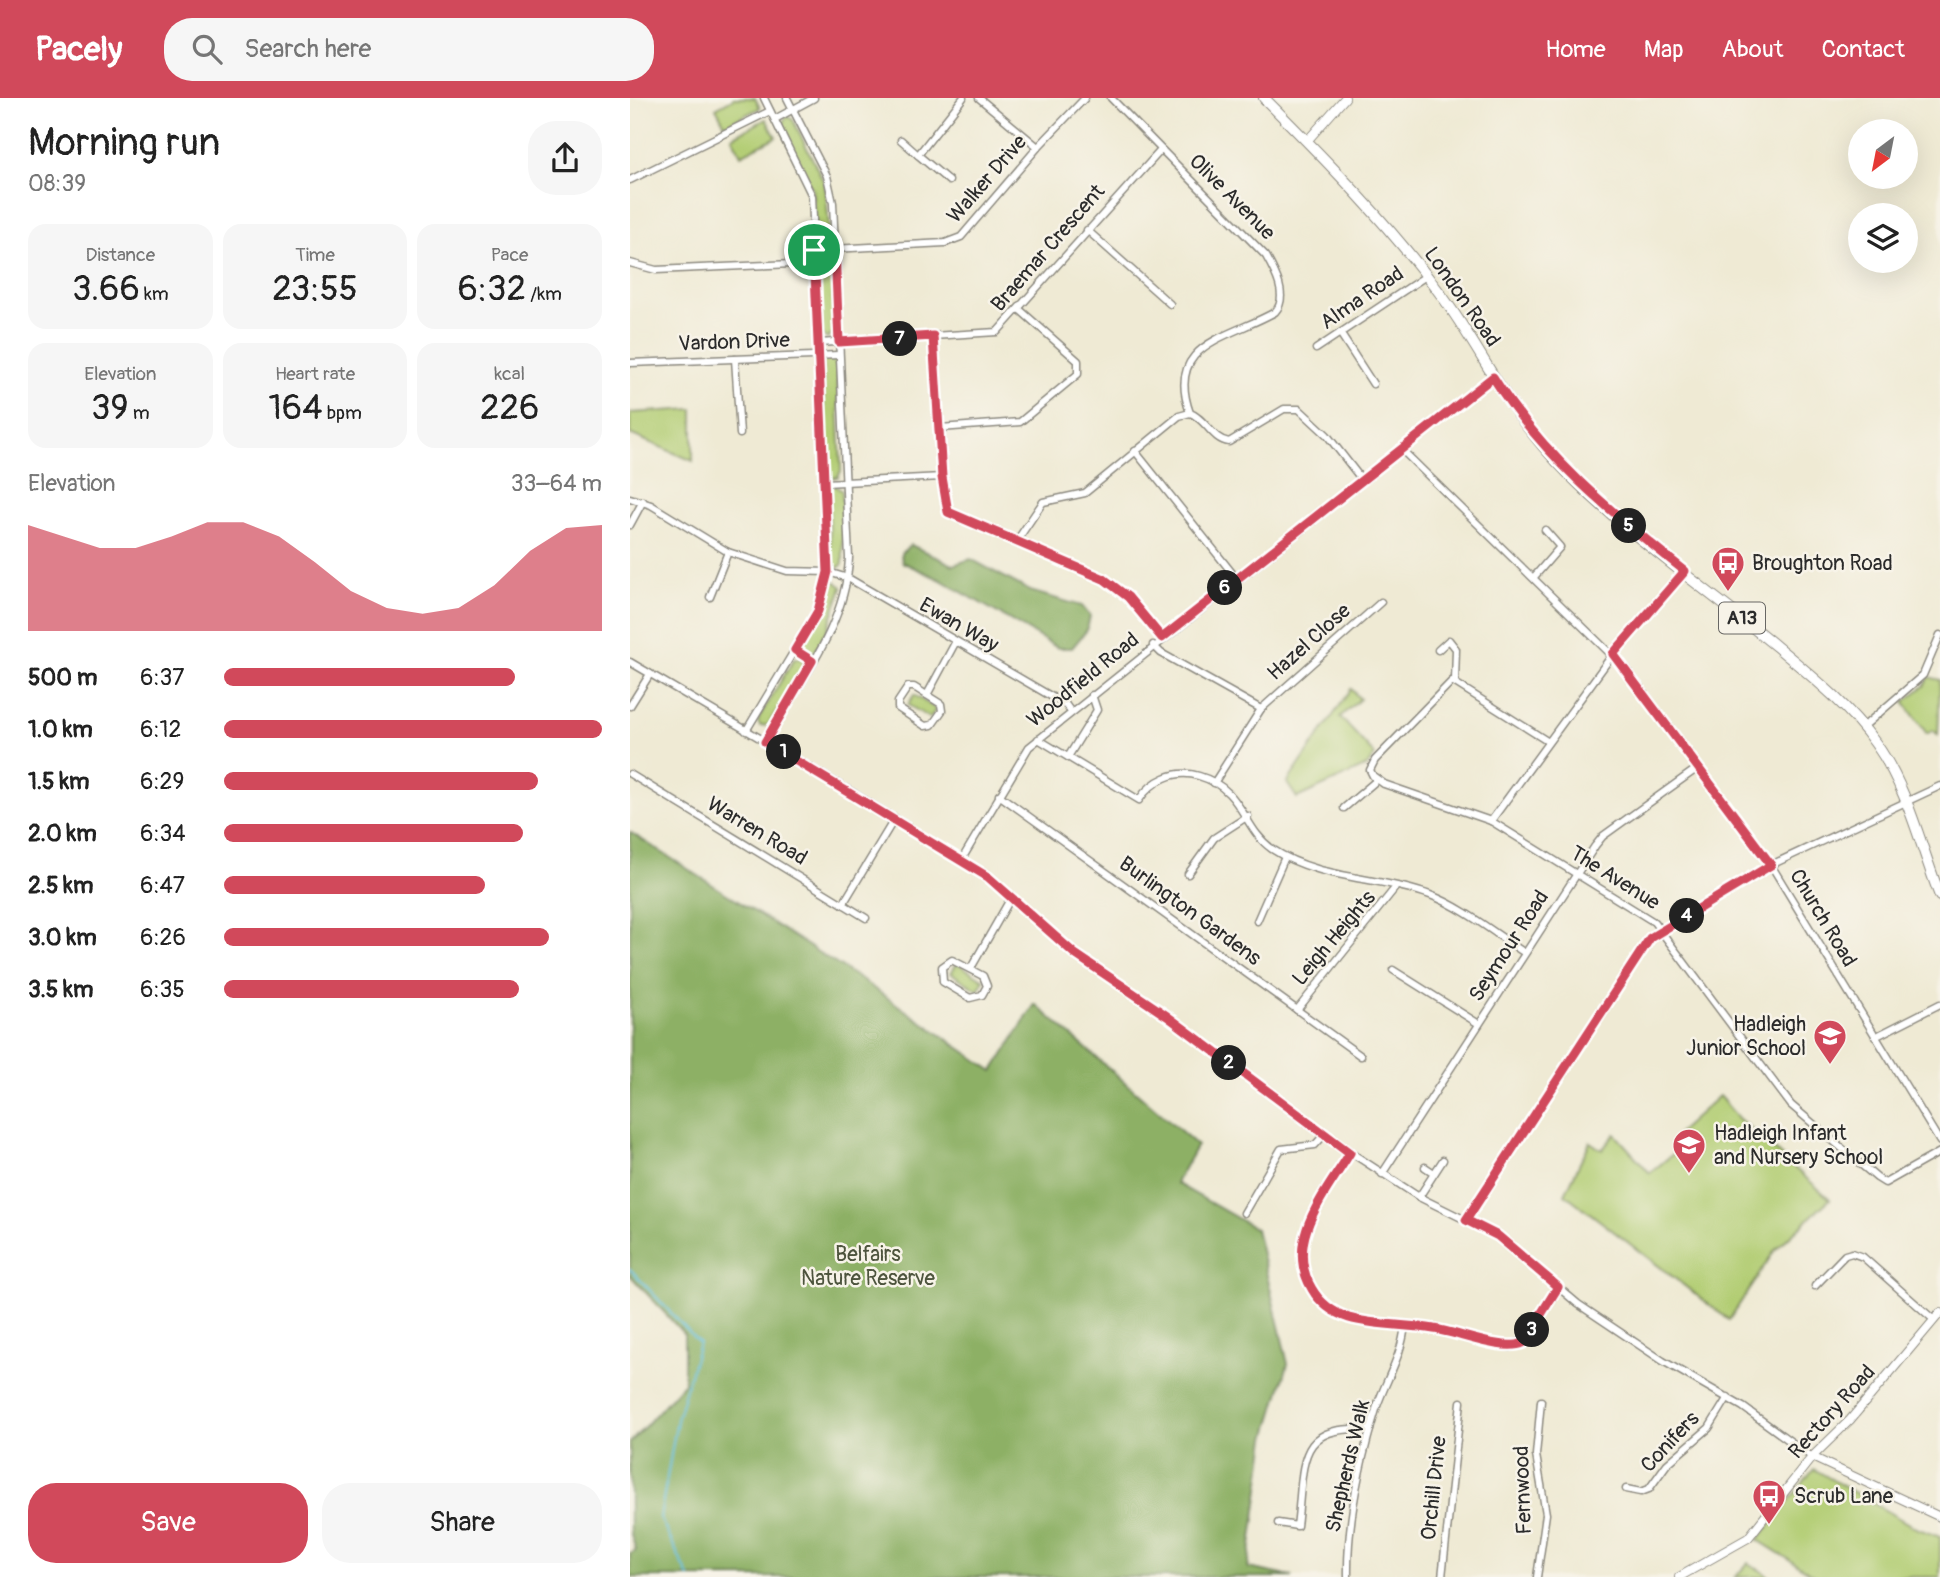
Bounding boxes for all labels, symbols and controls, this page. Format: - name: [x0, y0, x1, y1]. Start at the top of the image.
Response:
- search box: [164, 18, 654, 81]
- text: Pacely: [35, 29, 122, 70]
- icon: search: [188, 30, 226, 68]
- text: Search here: [244, 33, 371, 65]
- text: Home: [1545, 35, 1606, 64]
- text: Map: [1644, 35, 1684, 64]
- text: About: [1722, 35, 1784, 64]
- text: Contact: [1822, 35, 1905, 64]
- text: Morning run: [28, 119, 220, 167]
- north arrow: [1848, 119, 1918, 189]
- map controls: [1848, 119, 1918, 273]
- button: share: [528, 121, 602, 195]
- street label: Walker Drive: [941, 129, 1033, 229]
- street label: Olive Avenue: [1183, 148, 1281, 246]
- text: 08:39: [28, 169, 86, 198]
- street label: Braemar Crescent: [985, 178, 1111, 317]
- button: layers: [1848, 203, 1918, 273]
- pin: [784, 220, 844, 280]
- icon: arrive: [795, 231, 833, 269]
- street label: London Road: [1418, 242, 1506, 352]
- text: Distance: [86, 243, 155, 267]
- text: Time: [295, 243, 335, 267]
- text: Pace: [491, 243, 528, 267]
- street label: Alma Road: [1315, 260, 1409, 336]
- text: 3.66: [72, 267, 140, 311]
- text: 23:55: [272, 267, 358, 311]
- text: 6:32: [457, 267, 526, 311]
- text: km: [140, 282, 169, 306]
- text: /km: [526, 282, 562, 306]
- pin: 7: [882, 322, 918, 356]
- text: 7: [894, 326, 905, 350]
- street label: Vardon Drive: [678, 327, 791, 357]
- text: Elevation: [84, 362, 157, 386]
- text: Heart rate: [275, 362, 355, 386]
- text: kcal: [494, 362, 525, 386]
- text: 39: [91, 386, 129, 430]
- text: 164: [268, 386, 323, 430]
- text: 226: [480, 386, 539, 430]
- text: m: [129, 401, 150, 425]
- text: bpm: [323, 401, 362, 425]
- text: Elevation: [28, 469, 116, 498]
- text: 33–64 m: [511, 469, 602, 498]
- pin: 5: [1612, 508, 1646, 544]
- text: 5: [1623, 513, 1634, 537]
- bus stop icon: Broughton Road: [1709, 544, 1747, 593]
- place label: Broughton Road: [1752, 550, 1893, 577]
- pin: 6: [1208, 570, 1242, 606]
- text: 6: [1219, 575, 1230, 599]
- street label: Ewan Way: [914, 591, 1004, 659]
- street label: Hazel Close: [1262, 597, 1357, 686]
- road number: A13: [1719, 603, 1765, 634]
- street label: Woodfield Road: [1021, 626, 1145, 734]
- text: 500 m: [28, 663, 97, 692]
- text: 6:37: [140, 663, 185, 692]
- text: 1.0 km: [28, 715, 93, 744]
- text: 6:12: [140, 715, 181, 744]
- pin: 1: [766, 734, 802, 770]
- text: 1: [780, 739, 787, 763]
- text: 1.5 km: [28, 767, 90, 796]
- text: 6:29: [140, 767, 184, 796]
- street label: Warren Road: [702, 791, 812, 871]
- text: 2.0 km: [28, 819, 97, 848]
- text: 6:34: [140, 819, 186, 848]
- street label: The Avenue: [1565, 840, 1666, 917]
- street label: Burlington Gardens: [1114, 850, 1267, 972]
- street label: Church Road: [1783, 864, 1863, 972]
- text: 2.5 km: [28, 871, 93, 900]
- text: 6:47: [140, 871, 185, 900]
- street label: Leigh Heights: [1286, 884, 1382, 991]
- street label: Seymour Road: [1463, 885, 1555, 1007]
- pin: 4: [1670, 898, 1704, 934]
- text: 4: [1681, 903, 1692, 927]
- text: 3.0 km: [28, 923, 97, 952]
- text: 6:26: [140, 923, 186, 952]
- text: 3.5 km: [28, 975, 93, 1004]
- text: 6:35: [140, 975, 185, 1004]
- place label: Hadleigh Junior School: [1686, 1011, 1806, 1062]
- school or university icon: Hadleigh Junior School: [1811, 1017, 1849, 1066]
- pin: 2: [1212, 1046, 1246, 1080]
- text: 2: [1223, 1050, 1234, 1074]
- place label: Hadleigh Infant and Nursery School: [1714, 1120, 1883, 1171]
- school or university icon: Hadleigh Infant and Nursery School: [1670, 1126, 1708, 1175]
- park label: Belfairs Nature Reserve: [801, 1241, 936, 1292]
- pin: 3: [1514, 1312, 1550, 1348]
- text: 3: [1526, 1317, 1537, 1341]
- street label: Rectory Road: [1783, 1359, 1881, 1465]
- street label: Shepherds Walk: [1320, 1397, 1376, 1535]
- street label: Conifers: [1635, 1405, 1706, 1478]
- street label: Orchill Drive: [1415, 1434, 1453, 1541]
- street label: Fernwood: [1508, 1445, 1538, 1535]
- bus stop icon: Scrub Lane: [1750, 1477, 1788, 1526]
- button: Save: [28, 1483, 308, 1563]
- button: Share: [322, 1483, 602, 1563]
- place label: Scrub Lane: [1794, 1483, 1894, 1510]

